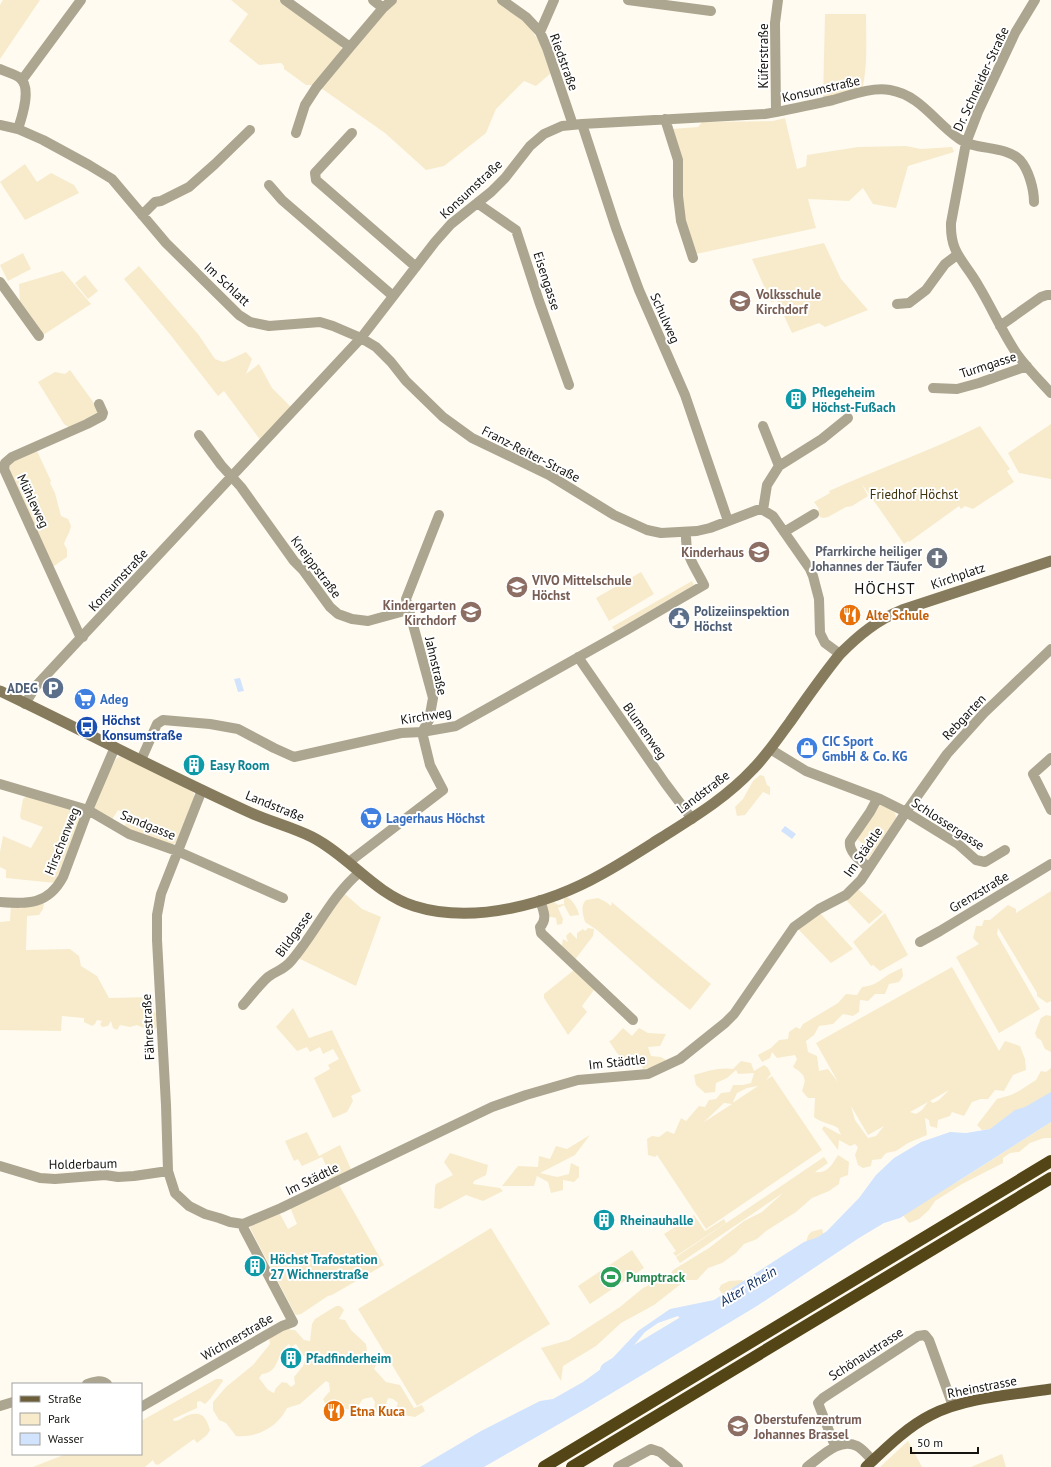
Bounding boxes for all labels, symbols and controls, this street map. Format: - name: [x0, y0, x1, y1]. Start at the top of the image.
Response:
- street label: Küferstraße: [755, 23, 772, 89]
- street label: Dr. Schneider-Straße: [949, 24, 1013, 134]
- street label: Riedstraße: [546, 31, 582, 93]
- street label: Konsumstraße: [780, 72, 862, 106]
- street label: Konsumstraße: [436, 156, 506, 222]
- street label: Eisengasse: [530, 250, 564, 312]
- street label: Im Schlatt: [200, 258, 254, 310]
- place label: Volksschule Kirchdorf: [755, 286, 822, 318]
- school or university icon: Volksschule Kirchdorf: [727, 288, 753, 314]
- street label: Schulweg: [646, 290, 684, 346]
- street label: Turmgasse: [957, 348, 1019, 382]
- place label: Pflegeheim Höchst-Fußach: [812, 384, 896, 416]
- building icon: Pflegeheim Höchst-Fußach: [783, 386, 809, 412]
- street label: Franz-Reiter-Straße: [479, 422, 583, 486]
- street label: Mühleweg: [13, 471, 53, 531]
- park label: Friedhof Höchst: [870, 486, 959, 503]
- street label: Kneippstraße: [287, 532, 345, 602]
- school or university icon: Kinderhaus: [746, 539, 772, 565]
- place label: Pfarrkirche heiliger Johannes der Täufer: [810, 543, 922, 575]
- place label: Kinderhaus: [681, 544, 744, 561]
- street label: Konsumstraße: [85, 545, 151, 615]
- church icon: Pfarrkirche heiliger Johannes der Täufer: [924, 545, 950, 571]
- street label: Kirchplatz: [929, 559, 988, 593]
- place label: VIVO Mittelschule Höchst: [531, 572, 632, 604]
- school or university icon: VIVO Mittelschule Höchst: [504, 574, 530, 600]
- district label: HÖCHST: [854, 579, 916, 598]
- place label: Kindergarten Kirchdorf: [383, 597, 457, 629]
- school or university icon: Kindergarten Kirchdorf: [458, 599, 484, 625]
- restaurant icon: Alte Schule: [837, 602, 863, 628]
- place label: Polizeiinspektion Höchst: [694, 603, 789, 635]
- public building icon: Polizeiinspektion Höchst: [666, 605, 692, 631]
- place label: Alte Schule: [866, 607, 929, 624]
- street label: Jahnstraße: [421, 634, 451, 697]
- parking icon: ADEG: [40, 675, 66, 701]
- place label: ADEG: [7, 680, 38, 697]
- supermarket icon: Adeg: [72, 686, 98, 712]
- street label: Rebgarten: [938, 690, 990, 744]
- place label: Adeg: [100, 691, 128, 708]
- street label: Blumenweg: [619, 699, 671, 763]
- street label: Kirchweg: [399, 704, 453, 728]
- place label: Höchst Konsumstraße: [102, 712, 183, 744]
- bus stop icon: Höchst Konsumstraße: [74, 714, 100, 740]
- place label: CIC Sport GmbH & Co. KG: [822, 733, 907, 765]
- shop icon: CIC Sport GmbH & Co. KG: [794, 735, 820, 761]
- building icon: Easy Room: [181, 752, 207, 778]
- place label: Easy Room: [210, 757, 269, 774]
- street label: Landstraße: [673, 767, 733, 817]
- street label: Landstraße: [243, 786, 307, 826]
- street label: Schlossergasse: [908, 794, 988, 854]
- street label: Hirschenweg: [41, 805, 83, 877]
- supermarket icon: Lagerhaus Höchst: [358, 805, 384, 831]
- street label: Sandgasse: [118, 806, 178, 844]
- place label: Lagerhaus Höchst: [386, 810, 485, 827]
- street label: Im Städtle: [840, 824, 886, 880]
- street label: Grenzstraße: [946, 867, 1012, 917]
- street label: Bildgasse: [272, 908, 316, 960]
- street label: Fährestraße: [138, 993, 158, 1061]
- street label: Im Städtle: [588, 1051, 646, 1073]
- street label: Holderbaum: [49, 1155, 117, 1173]
- street label: Im Städtle: [282, 1159, 342, 1199]
- building icon: Rheinauhalle: [591, 1207, 617, 1233]
- place label: Rheinauhalle: [620, 1212, 694, 1229]
- place label: Höchst Trafostation 27 Wichnerstraße: [270, 1251, 378, 1283]
- building icon: Höchst Trafostation 27 Wichnerstraße: [242, 1253, 268, 1279]
- water label: Alter Rhein: [715, 1262, 780, 1311]
- sports icon: Pumptrack: [598, 1264, 624, 1290]
- place label: Pumptrack: [626, 1269, 686, 1286]
- street label: Wichnerstraße: [198, 1310, 276, 1364]
- street label: Schönaustrasse: [825, 1324, 907, 1384]
- building icon: Pfadfinderheim: [278, 1345, 304, 1371]
- place label: Pfadfinderheim: [306, 1350, 391, 1367]
- street label: Rheinstrasse: [946, 1372, 1018, 1402]
- legend: [12, 1383, 142, 1455]
- text: Straße: [48, 1391, 82, 1406]
- restaurant icon: Etna Kuca: [321, 1398, 347, 1424]
- place label: Etna Kuca: [350, 1403, 405, 1420]
- text: Park: [48, 1411, 70, 1426]
- place label: Oberstufenzentrum Johannes Brassel: [753, 1411, 862, 1443]
- school or university icon: Oberstufenzentrum Johannes Brassel: [725, 1413, 751, 1439]
- scale bar: [911, 1429, 978, 1455]
- text: Wasser: [48, 1431, 84, 1446]
- text: 50 m: [917, 1435, 943, 1450]

